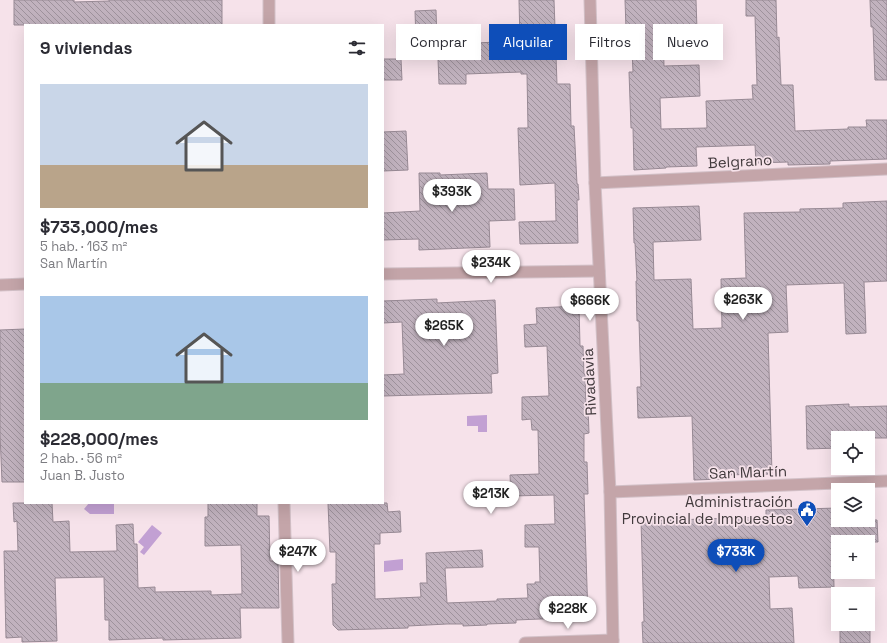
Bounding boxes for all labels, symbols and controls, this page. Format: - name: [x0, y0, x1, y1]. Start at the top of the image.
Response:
- chip: Comprar: [396, 24, 481, 60]
- chip: Alquilar: [489, 24, 567, 60]
- chip: Filtros: [575, 24, 645, 60]
- chip: Nuevo: [653, 24, 723, 60]
- text: 9 viviendas: [40, 37, 132, 59]
- icon: filters: [346, 37, 368, 59]
- icon: home: [168, 110, 240, 182]
- street label: Belgrano: [707, 150, 773, 172]
- pin: $393K: [424, 179, 480, 213]
- text: $393K: [432, 183, 472, 200]
- text: $733,000/mes: [40, 216, 158, 238]
- text: 5 hab. · 163 m²: [40, 238, 127, 255]
- pin: $234K: [463, 250, 519, 284]
- text: $234K: [471, 254, 511, 271]
- text: San Martín: [40, 255, 108, 272]
- pin: $263K: [715, 287, 771, 321]
- pin: $666K: [562, 288, 618, 322]
- text: $263K: [723, 291, 763, 308]
- text: $666K: [570, 292, 610, 309]
- pin: $265K: [416, 313, 472, 347]
- text: $265K: [424, 317, 464, 334]
- icon: home: [168, 322, 240, 394]
- street label: Rivadavia: [578, 347, 600, 416]
- text: $228,000/mes: [40, 428, 158, 450]
- map controls: [831, 431, 875, 631]
- button: locate: [831, 431, 875, 475]
- text: 2 hab. · 56 m²: [40, 450, 122, 467]
- street label: San Martín: [709, 461, 787, 483]
- text: Juan B. Justo: [40, 467, 125, 484]
- pin: $213K: [463, 481, 519, 515]
- button: layers: [831, 483, 875, 527]
- text: $213K: [472, 485, 510, 502]
- place label: Administración Provincial de Impuestos: [622, 492, 793, 528]
- public building icon: Administración Provincial de Impuestos: [796, 499, 818, 527]
- button: +: [831, 535, 875, 579]
- pin: $247K: [270, 539, 326, 573]
- pin: $733K: [708, 539, 764, 573]
- text: $247K: [279, 543, 317, 560]
- text: $733K: [716, 543, 756, 560]
- button: −: [831, 587, 875, 631]
- pin: $228K: [540, 596, 596, 630]
- text: $228K: [548, 600, 588, 617]

